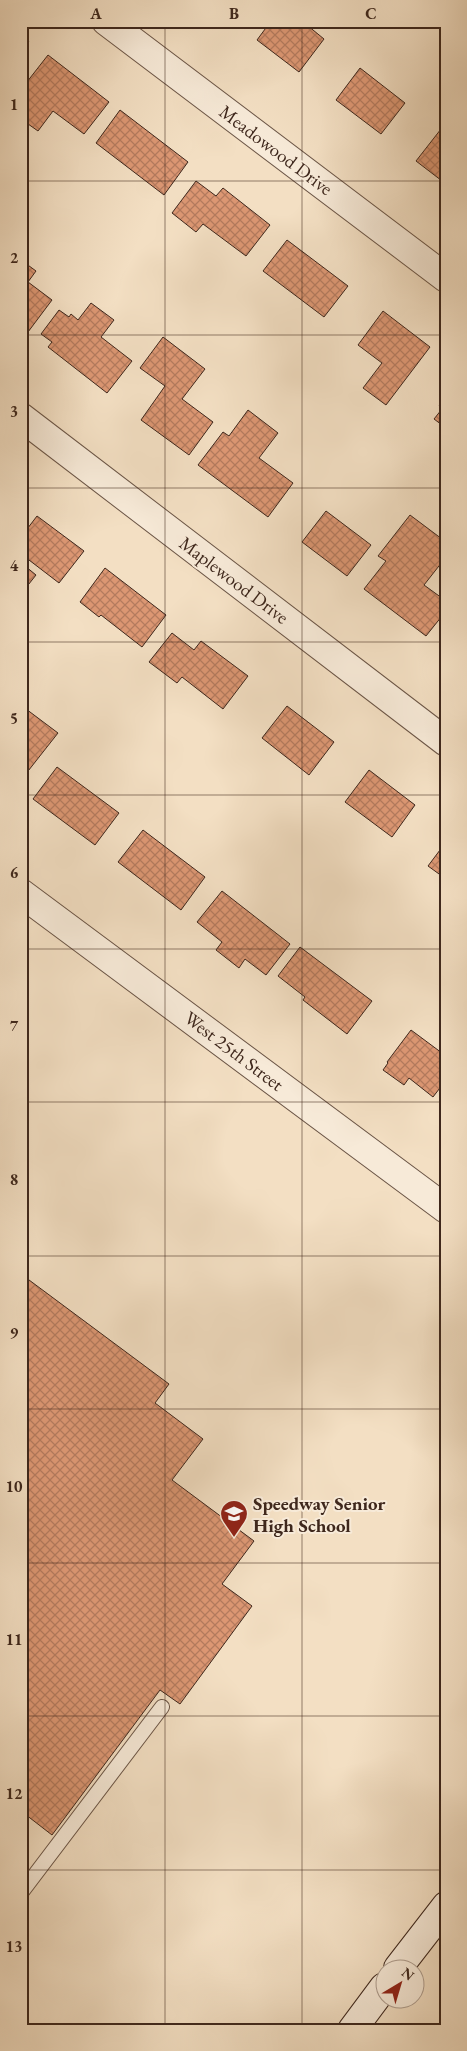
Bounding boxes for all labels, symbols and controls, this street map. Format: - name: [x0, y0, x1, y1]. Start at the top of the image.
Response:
- text: A: [89, 3, 102, 24]
- text: B: [229, 3, 239, 24]
- text: C: [365, 3, 377, 24]
- text: 1: [10, 94, 18, 115]
- street label: Meadowood Drive: [214, 99, 338, 201]
- text: 2: [10, 247, 19, 268]
- text: 3: [10, 401, 18, 422]
- street label: Maplewood Drive: [174, 531, 294, 629]
- text: 4: [10, 555, 19, 576]
- text: 5: [10, 708, 18, 729]
- text: 6: [10, 862, 19, 883]
- street label: West 25th Street: [179, 1005, 289, 1097]
- text: 7: [10, 1015, 19, 1036]
- text: 8: [10, 1169, 18, 1190]
- text: 9: [10, 1322, 19, 1343]
- text: 10: [6, 1476, 23, 1497]
- place label: Speedway Senior High School: [253, 1491, 386, 1538]
- school or university icon: Speedway Senior High School: [219, 1499, 249, 1538]
- text: 11: [6, 1629, 22, 1650]
- text: 12: [6, 1783, 23, 1804]
- text: 13: [6, 1936, 22, 1957]
- north arrow: [374, 1958, 424, 2008]
- text: N: [398, 1963, 419, 1985]

